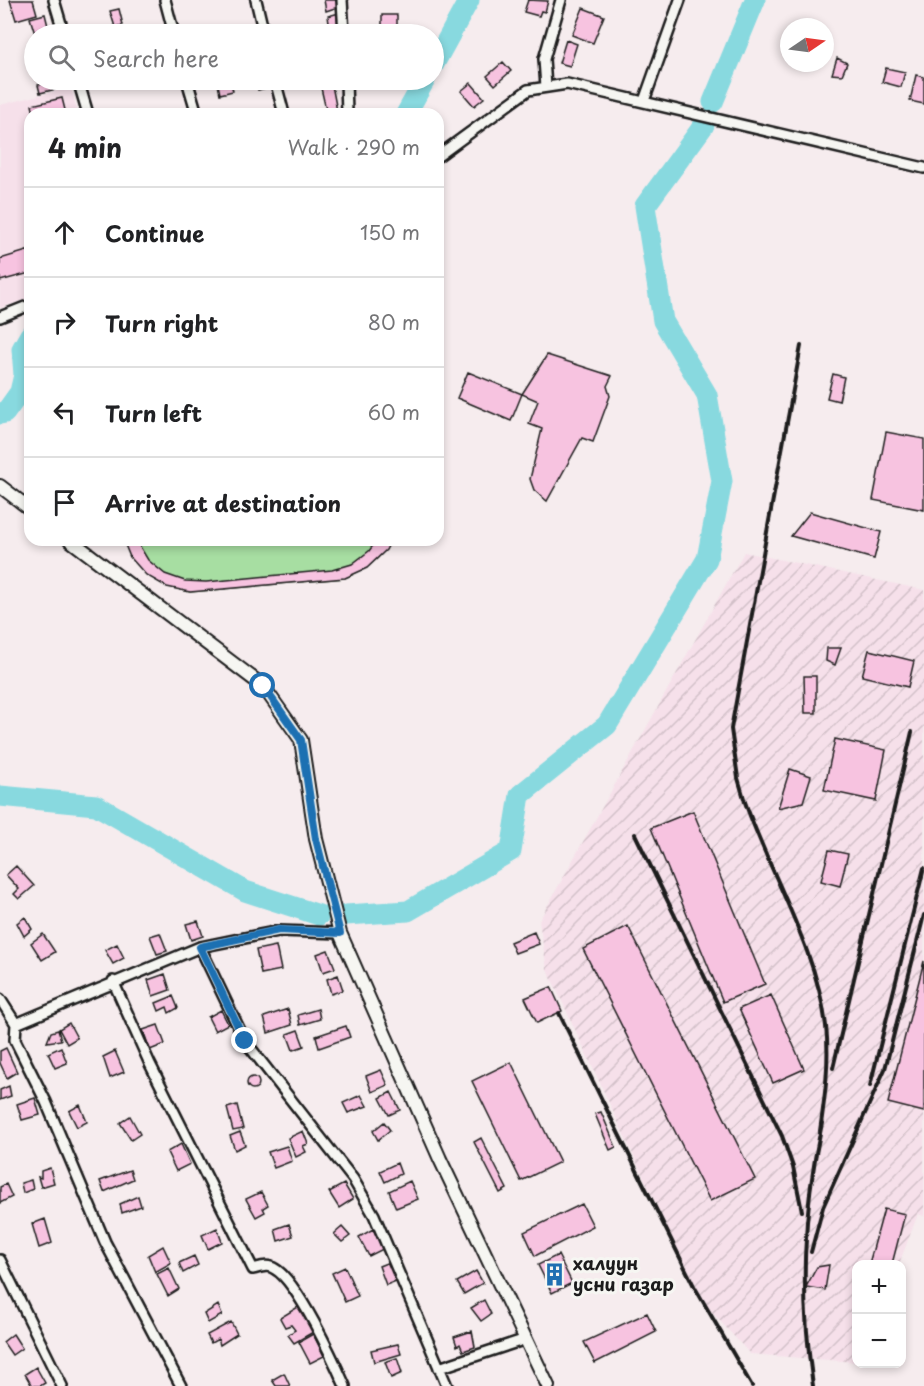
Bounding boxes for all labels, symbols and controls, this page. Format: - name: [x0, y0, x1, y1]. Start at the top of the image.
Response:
- north arrow: [780, 18, 834, 72]
- search box: [24, 24, 444, 90]
- icon: search: [45, 41, 78, 74]
- text: Search here: [93, 41, 219, 74]
- text: 4 min: [48, 128, 122, 167]
- text: Walk · 290 m: [288, 132, 420, 162]
- icon: ahead: [48, 216, 81, 249]
- text: Continue: [105, 216, 204, 249]
- text: 150 m: [360, 217, 420, 247]
- icon: right: [48, 306, 81, 339]
- text: Turn right: [105, 306, 218, 339]
- text: 80 m: [368, 307, 420, 337]
- icon: left: [48, 396, 81, 429]
- text: Turn left: [105, 396, 202, 429]
- text: 60 m: [368, 397, 420, 427]
- icon: arrive: [48, 486, 81, 519]
- text: Arrive at destination: [105, 486, 341, 519]
- route start: [249, 672, 275, 698]
- route end: [231, 1027, 257, 1053]
- place label: халуун усни газар: [573, 1249, 674, 1297]
- map controls: [852, 1260, 906, 1368]
- button: +: [852, 1260, 906, 1314]
- building icon: халуун усни газар: [542, 1261, 568, 1287]
- button: −: [852, 1314, 906, 1368]

